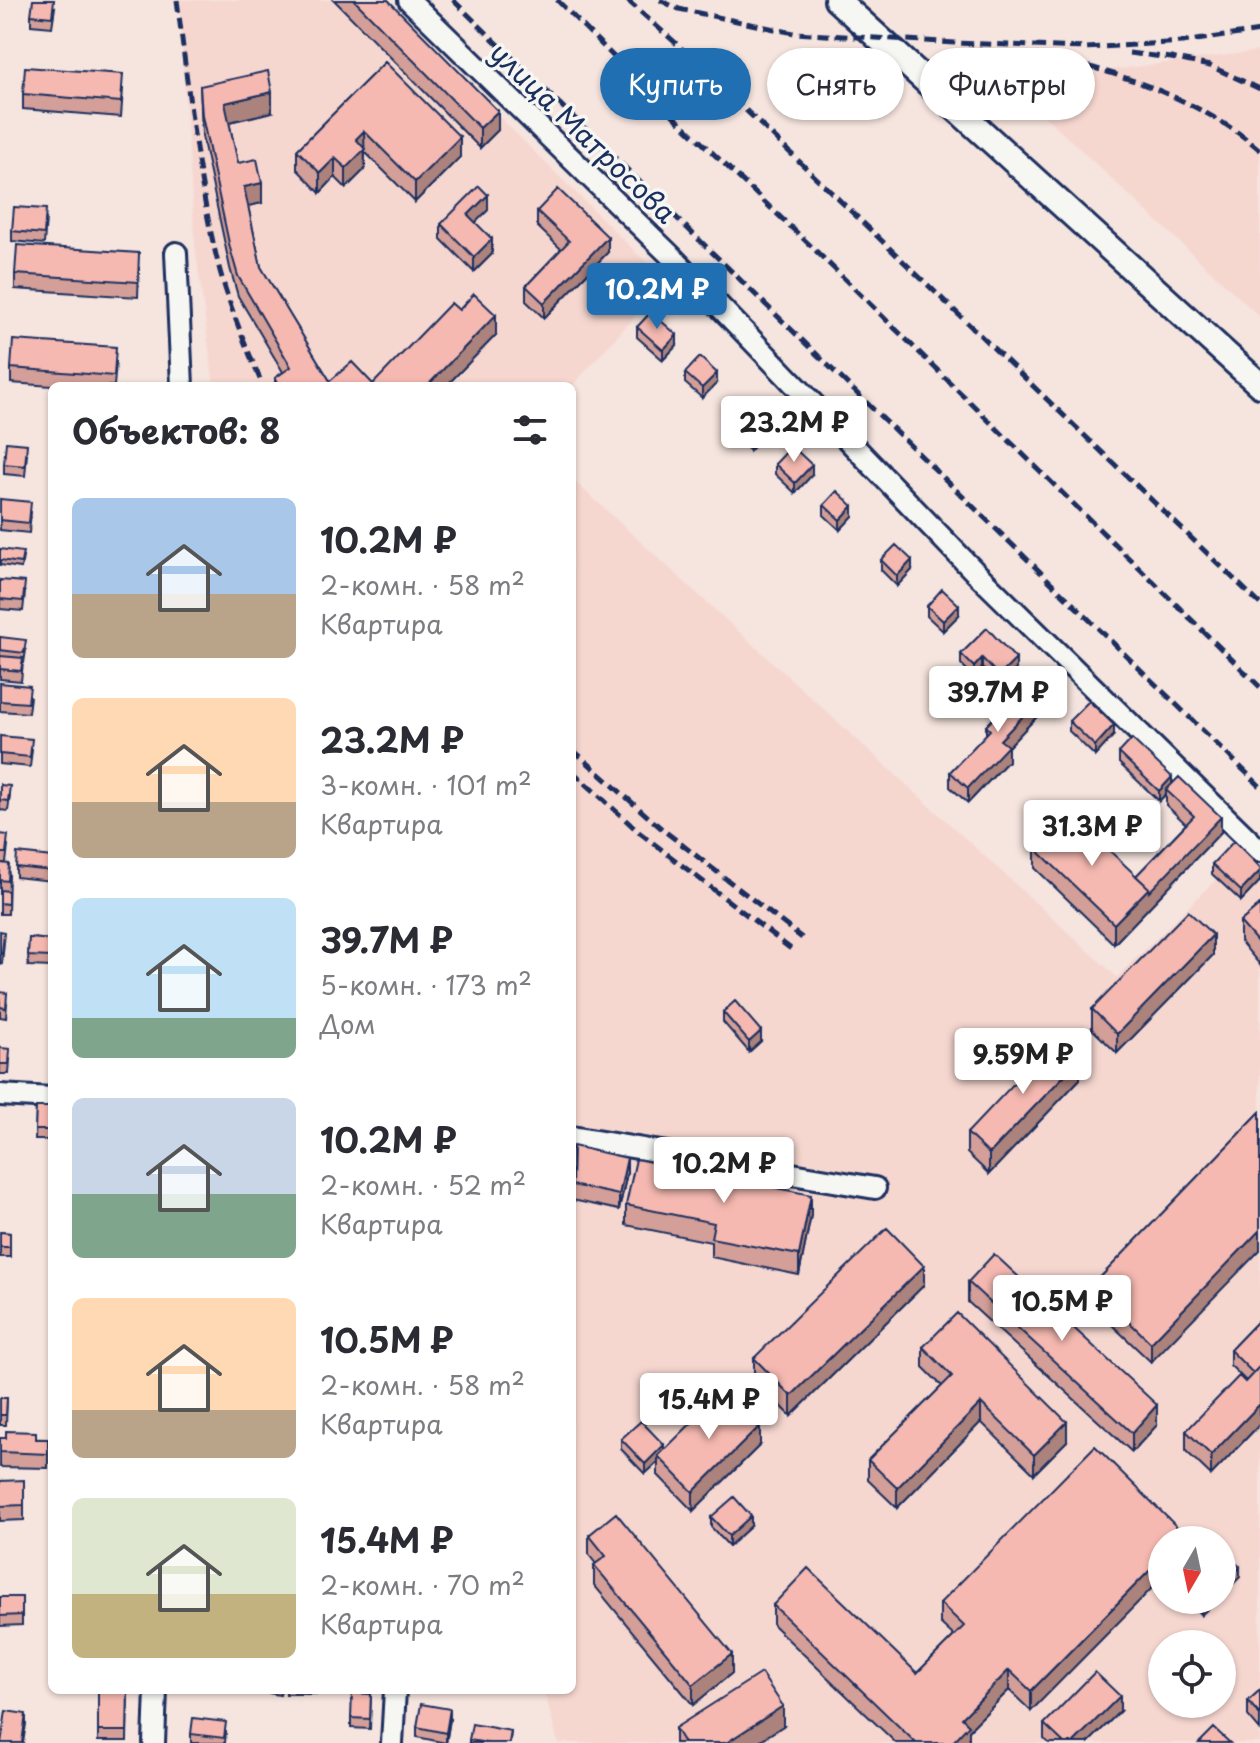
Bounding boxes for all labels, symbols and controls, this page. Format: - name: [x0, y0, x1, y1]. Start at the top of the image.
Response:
- street label: улица Матросова: [481, 31, 688, 233]
- chip: Купить: [600, 48, 751, 120]
- chip: Снять: [767, 48, 904, 120]
- chip: Фильтры: [920, 48, 1095, 120]
- pin: 10.2M ₽: [583, 263, 731, 331]
- text: 10.2M ₽: [605, 269, 709, 308]
- pin: 23.2M ₽: [720, 396, 868, 464]
- text: 23.2M ₽: [739, 402, 849, 441]
- text: Объектов: 8: [72, 404, 281, 456]
- icon: filters: [508, 408, 552, 452]
- text: 10.2M ₽: [320, 513, 457, 565]
- icon: home: [136, 530, 232, 626]
- text: 2-комн. · 58 m²: [320, 565, 525, 604]
- text: Квартира: [320, 604, 443, 643]
- pin: 39.7M ₽: [924, 666, 1072, 734]
- text: 39.7M ₽: [947, 672, 1049, 711]
- text: 23.2M ₽: [320, 713, 464, 765]
- icon: home: [136, 730, 232, 826]
- text: 3-комн. · 101 m²: [320, 765, 532, 804]
- pin: 31.3M ₽: [1018, 800, 1166, 868]
- text: Квартира: [320, 804, 443, 843]
- text: 31.3M ₽: [1042, 806, 1142, 845]
- text: 39.7M ₽: [320, 913, 453, 965]
- icon: home: [136, 930, 232, 1026]
- text: 5-комн. · 173 m²: [320, 965, 532, 1004]
- text: Дом: [320, 1004, 376, 1043]
- pin: 9.59M ₽: [949, 1028, 1097, 1096]
- text: 9.59M ₽: [973, 1034, 1073, 1073]
- text: 10.2M ₽: [320, 1113, 457, 1165]
- icon: home: [136, 1130, 232, 1226]
- pin: 10.2M ₽: [650, 1137, 798, 1205]
- text: 10.2M ₽: [672, 1143, 776, 1182]
- text: 2-комн. · 52 m²: [320, 1165, 526, 1204]
- text: Квартира: [320, 1204, 443, 1243]
- pin: 10.5M ₽: [988, 1275, 1136, 1343]
- text: 10.5M ₽: [1011, 1281, 1113, 1320]
- text: 10.5M ₽: [320, 1313, 453, 1365]
- icon: home: [136, 1330, 232, 1426]
- text: 2-комн. · 58 m²: [320, 1365, 525, 1404]
- pin: 15.4M ₽: [635, 1373, 783, 1441]
- text: 15.4M ₽: [658, 1379, 760, 1418]
- text: Квартира: [320, 1404, 443, 1443]
- text: 15.4M ₽: [320, 1513, 454, 1565]
- north arrow: [1148, 1526, 1236, 1614]
- map controls: [1148, 1526, 1236, 1718]
- icon: home: [136, 1530, 232, 1626]
- text: 2-комн. · 70 m²: [320, 1565, 525, 1604]
- text: Квартира: [320, 1604, 443, 1643]
- button: locate: [1148, 1630, 1236, 1718]

